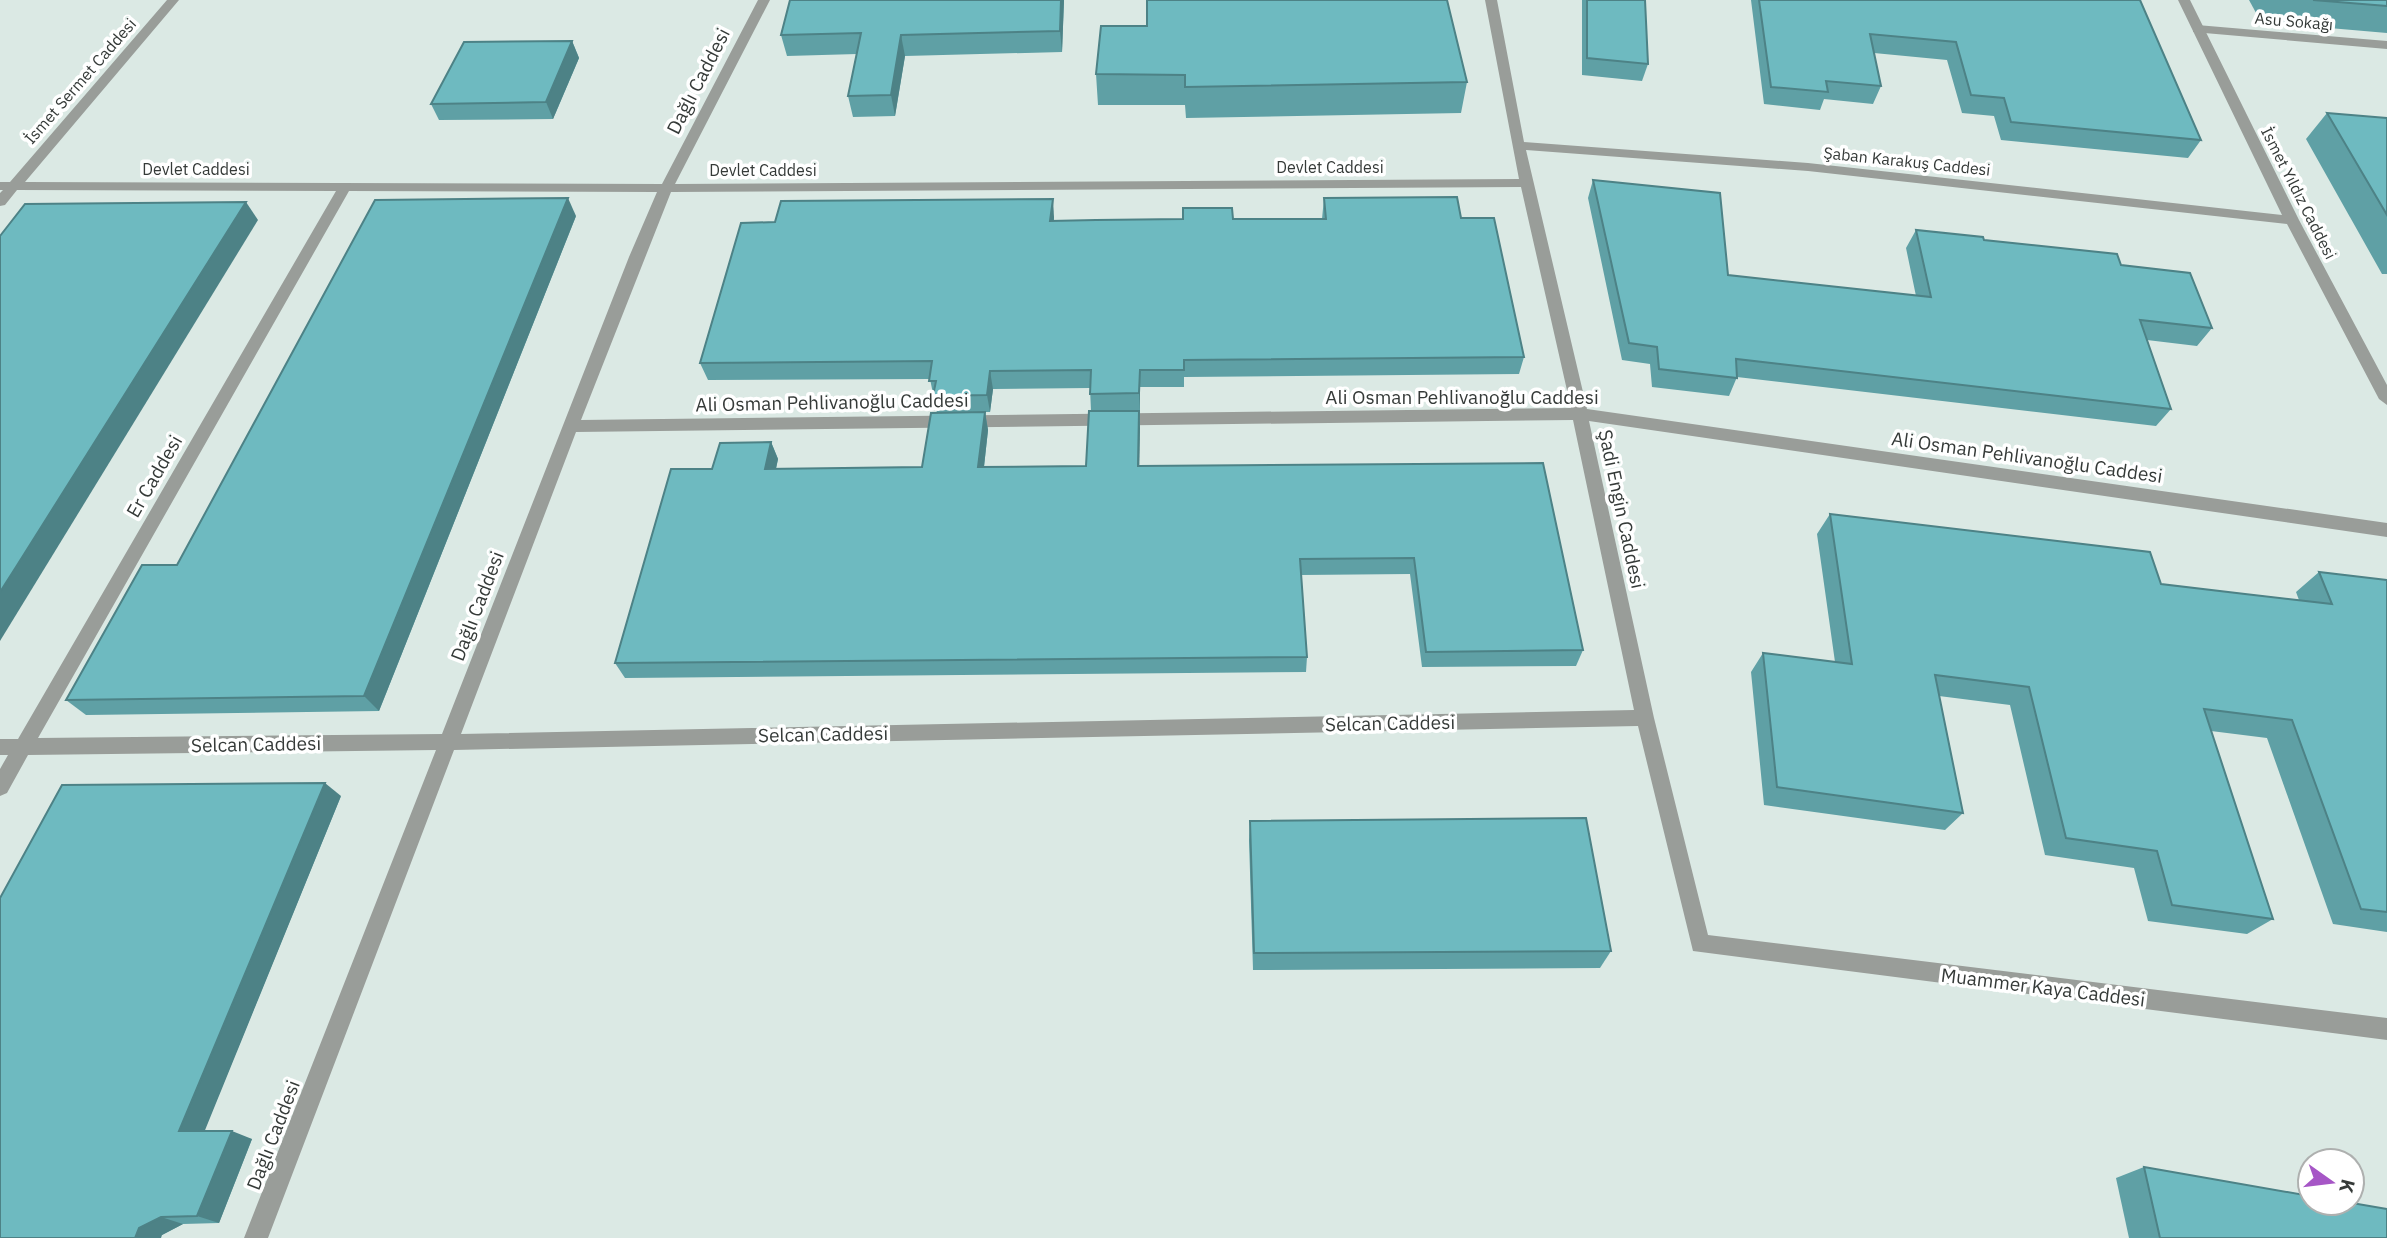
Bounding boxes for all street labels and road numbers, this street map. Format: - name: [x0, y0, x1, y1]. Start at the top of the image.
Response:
- street label: Asu Sokağı: [2254, 8, 2334, 34]
- street label: İsmet Sermet Caddesi: [20, 14, 140, 148]
- street label: Dağlı Caddesi: [661, 24, 735, 138]
- street label: İsmet Yıldız Caddesi: [2257, 124, 2341, 262]
- street label: Şaban Karakuş Caddesi: [1822, 142, 1992, 180]
- street label: Devlet Caddesi: [1276, 157, 1384, 177]
- street label: Devlet Caddesi: [142, 159, 250, 179]
- street label: Devlet Caddesi: [709, 160, 817, 180]
- street label: Ali Osman Pehlivanoğlu Caddesi: [1325, 385, 1599, 409]
- street label: Ali Osman Pehlivanoğlu Caddesi: [695, 388, 969, 416]
- street label: Ali Osman Pehlivanoğlu Caddesi: [1890, 426, 2164, 488]
- street label: Şadi Engin Caddesi: [1593, 427, 1651, 591]
- street label: Er Caddesi: [121, 431, 187, 521]
- street label: Dağlı Caddesi: [445, 548, 509, 664]
- street label: Selcan Caddesi: [1325, 710, 1455, 736]
- street label: Selcan Caddesi: [758, 721, 888, 747]
- street label: Selcan Caddesi: [191, 731, 321, 757]
- street label: Muammer Kaya Caddesi: [1940, 963, 2146, 1011]
- street label: Dağlı Caddesi: [241, 1077, 305, 1193]

